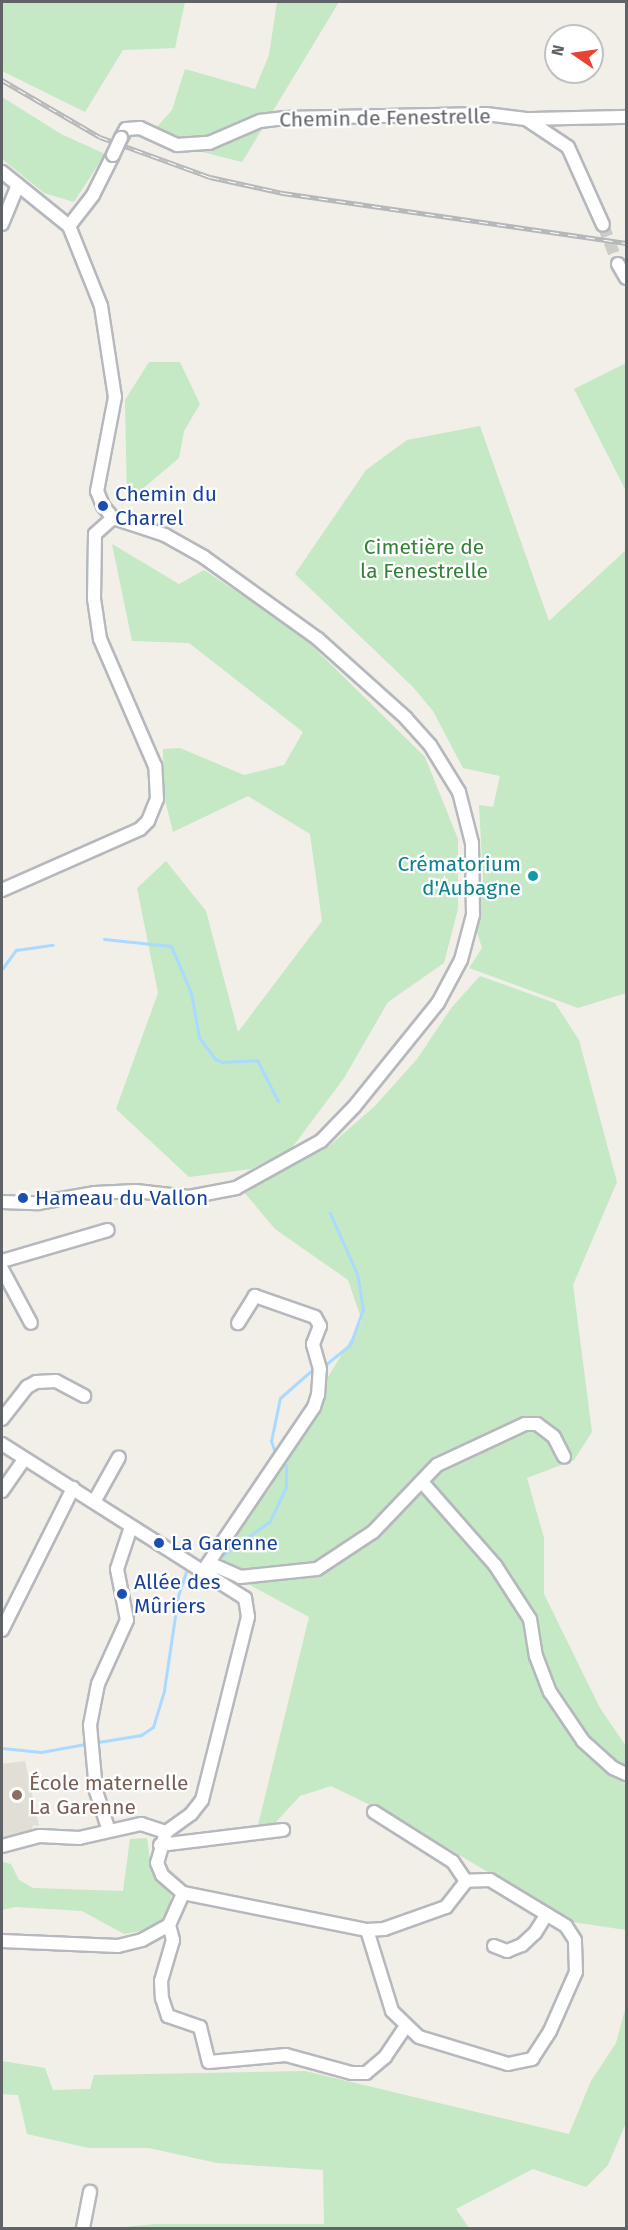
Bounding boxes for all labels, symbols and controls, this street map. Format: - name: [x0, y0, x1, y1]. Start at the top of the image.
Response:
- north arrow: [544, 24, 604, 84]
- text: N: [547, 43, 568, 58]
- street label: Chemin de Fenestrelle: [279, 104, 491, 132]
- place label: Chemin du Charrel: [115, 481, 217, 531]
- marker: Chemin du Charrel: [96, 499, 110, 513]
- park label: Cimetière de la Fenestrelle: [360, 534, 488, 584]
- place label: Crématorium d'Aubagne: [397, 851, 521, 901]
- marker: Crématorium d'Aubagne: [526, 869, 540, 883]
- place label: Hameau du Vallon: [35, 1185, 208, 1211]
- marker: Hameau du Vallon: [16, 1191, 30, 1205]
- place label: La Garenne: [171, 1530, 278, 1556]
- marker: La Garenne: [152, 1536, 166, 1550]
- place label: Allée des Mûriers: [134, 1569, 220, 1619]
- marker: Allée des Mûriers: [115, 1587, 129, 1601]
- place label: École maternelle La Garenne: [29, 1770, 188, 1820]
- marker: École maternelle La Garenne: [10, 1788, 24, 1802]

